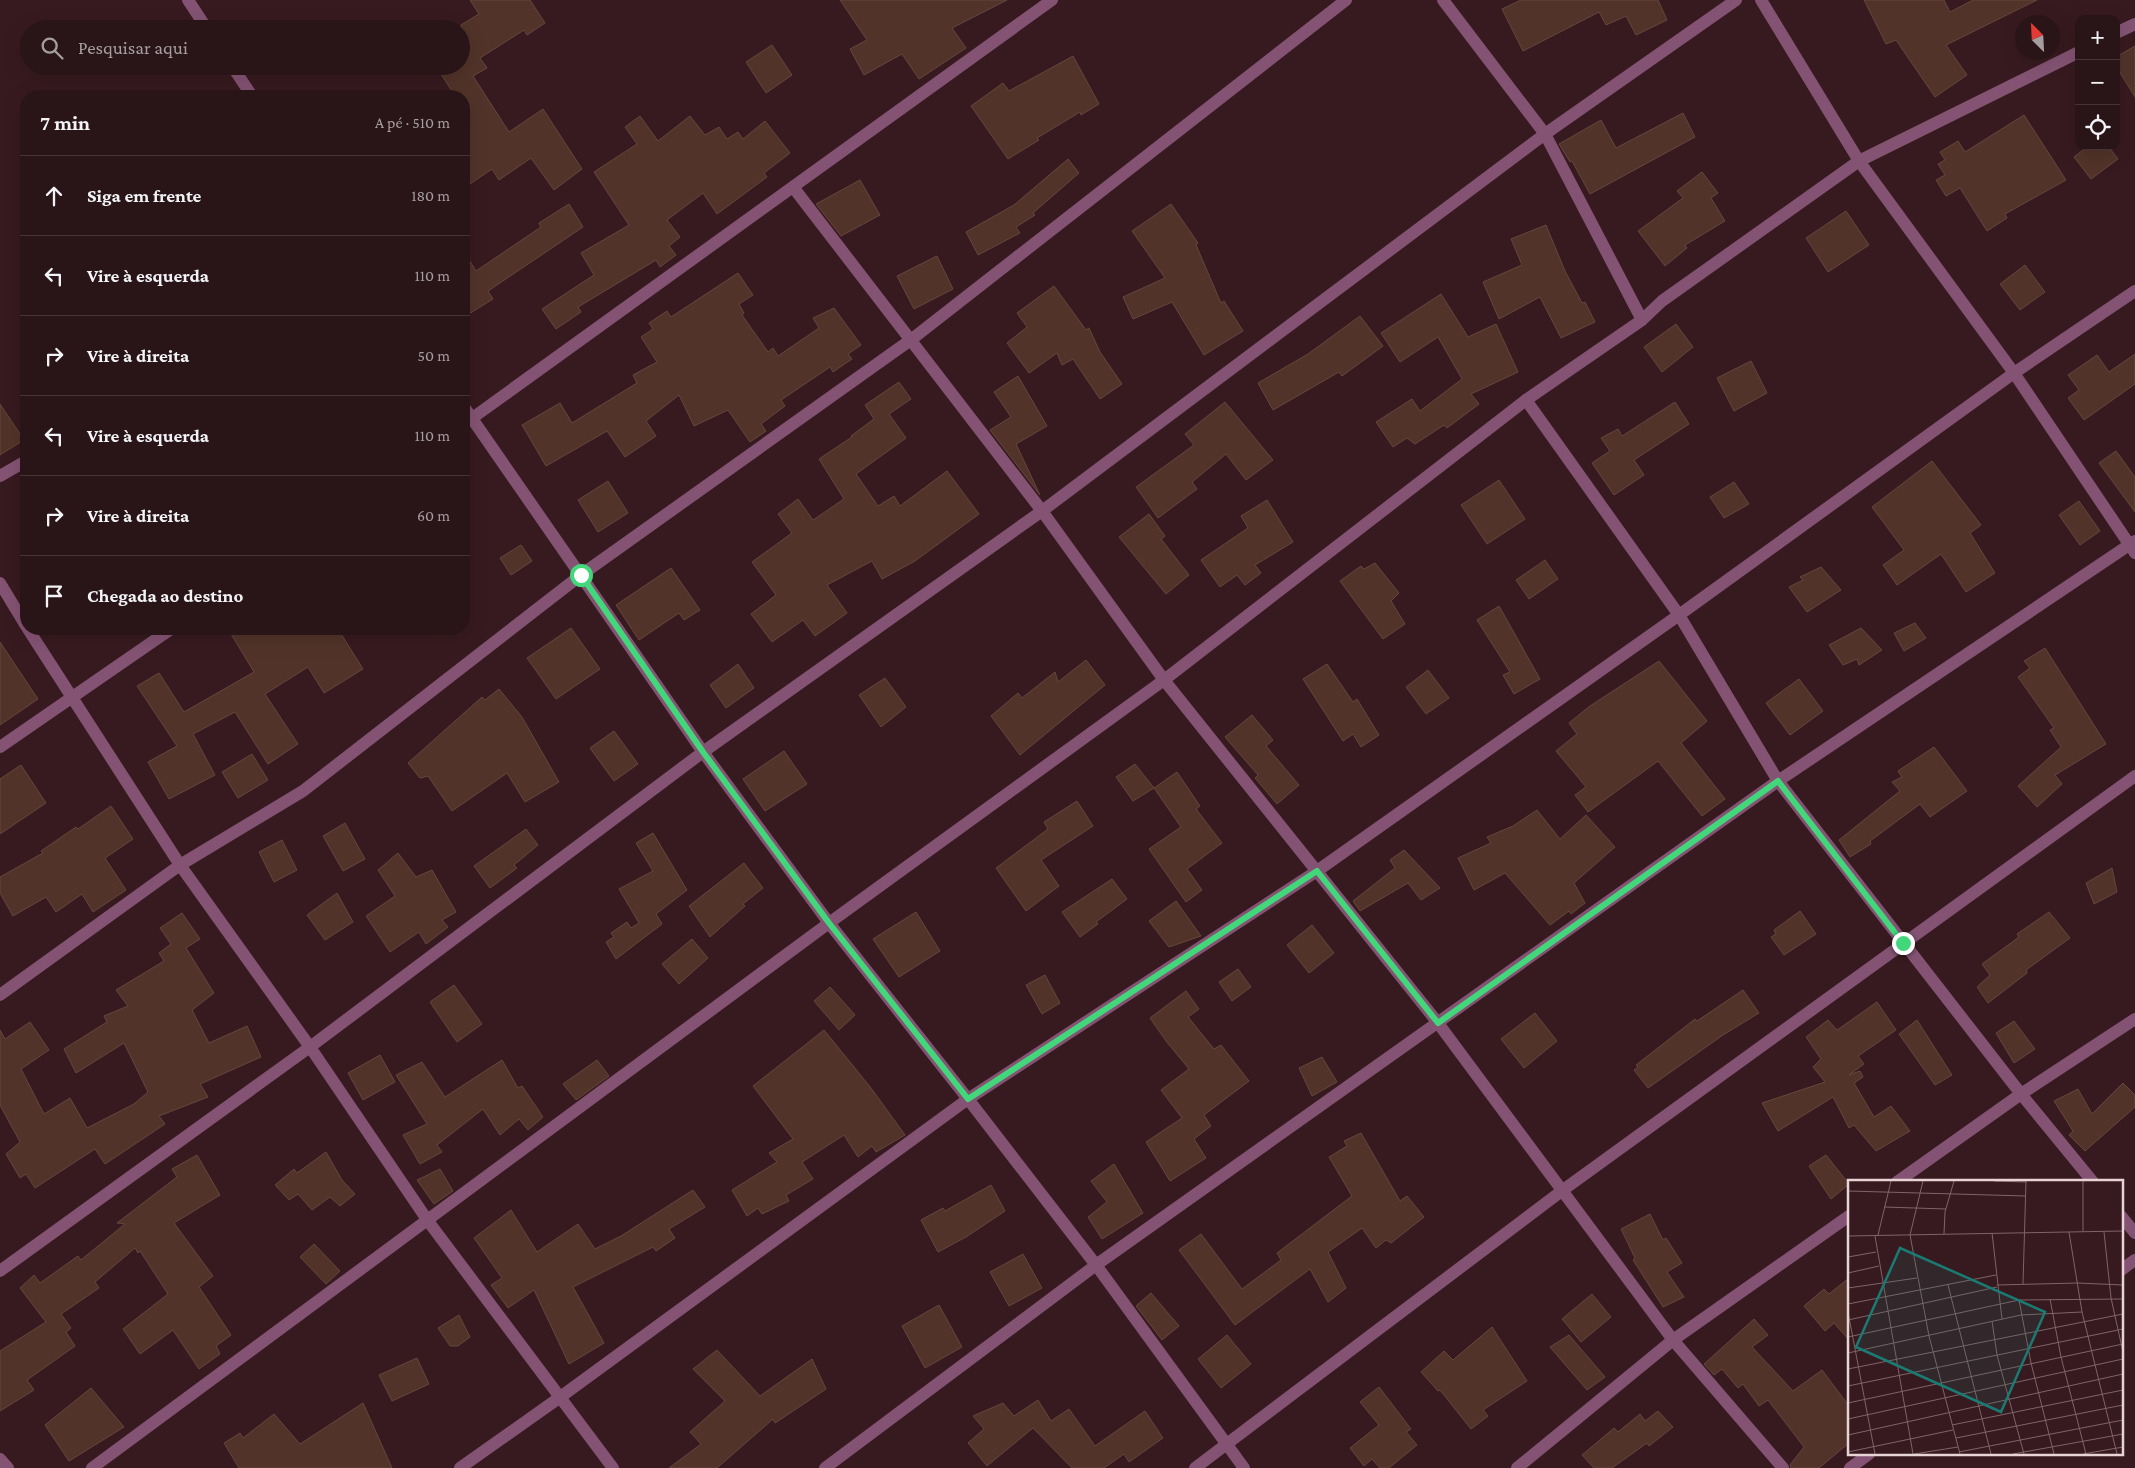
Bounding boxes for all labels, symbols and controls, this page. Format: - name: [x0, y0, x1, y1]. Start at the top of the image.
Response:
- north arrow: [2015, 15, 2060, 60]
- map controls: [2075, 15, 2120, 150]
- button: +: [2075, 15, 2120, 60]
- search box: [20, 20, 470, 75]
- icon: search: [38, 34, 66, 62]
- text: Pesquisar aqui: [78, 37, 188, 58]
- button: −: [2075, 60, 2120, 105]
- button: locate: [2075, 105, 2120, 150]
- text: 7 min: [40, 111, 90, 135]
- text: A pé · 510 m: [375, 114, 450, 131]
- icon: ahead: [40, 182, 68, 210]
- text: Siga em frente: [87, 185, 201, 206]
- text: 180 m: [411, 187, 450, 204]
- icon: left: [40, 262, 68, 290]
- text: Vire à esquerda: [87, 265, 209, 286]
- text: 110 m: [414, 267, 450, 284]
- icon: right: [40, 342, 68, 370]
- text: Vire à direita: [87, 345, 189, 366]
- text: 50 m: [418, 347, 450, 364]
- icon: left: [40, 422, 68, 450]
- text: Vire à esquerda: [87, 425, 209, 446]
- text: 110 m: [414, 427, 450, 444]
- icon: right: [40, 502, 68, 530]
- text: Vire à direita: [87, 505, 189, 526]
- text: 60 m: [417, 507, 450, 524]
- route start: [570, 564, 593, 587]
- icon: arrive: [40, 582, 68, 610]
- text: Chegada ao destino: [87, 585, 243, 606]
- route end: [1892, 932, 1915, 955]
- inset map: [1848, 1180, 2122, 1456]

